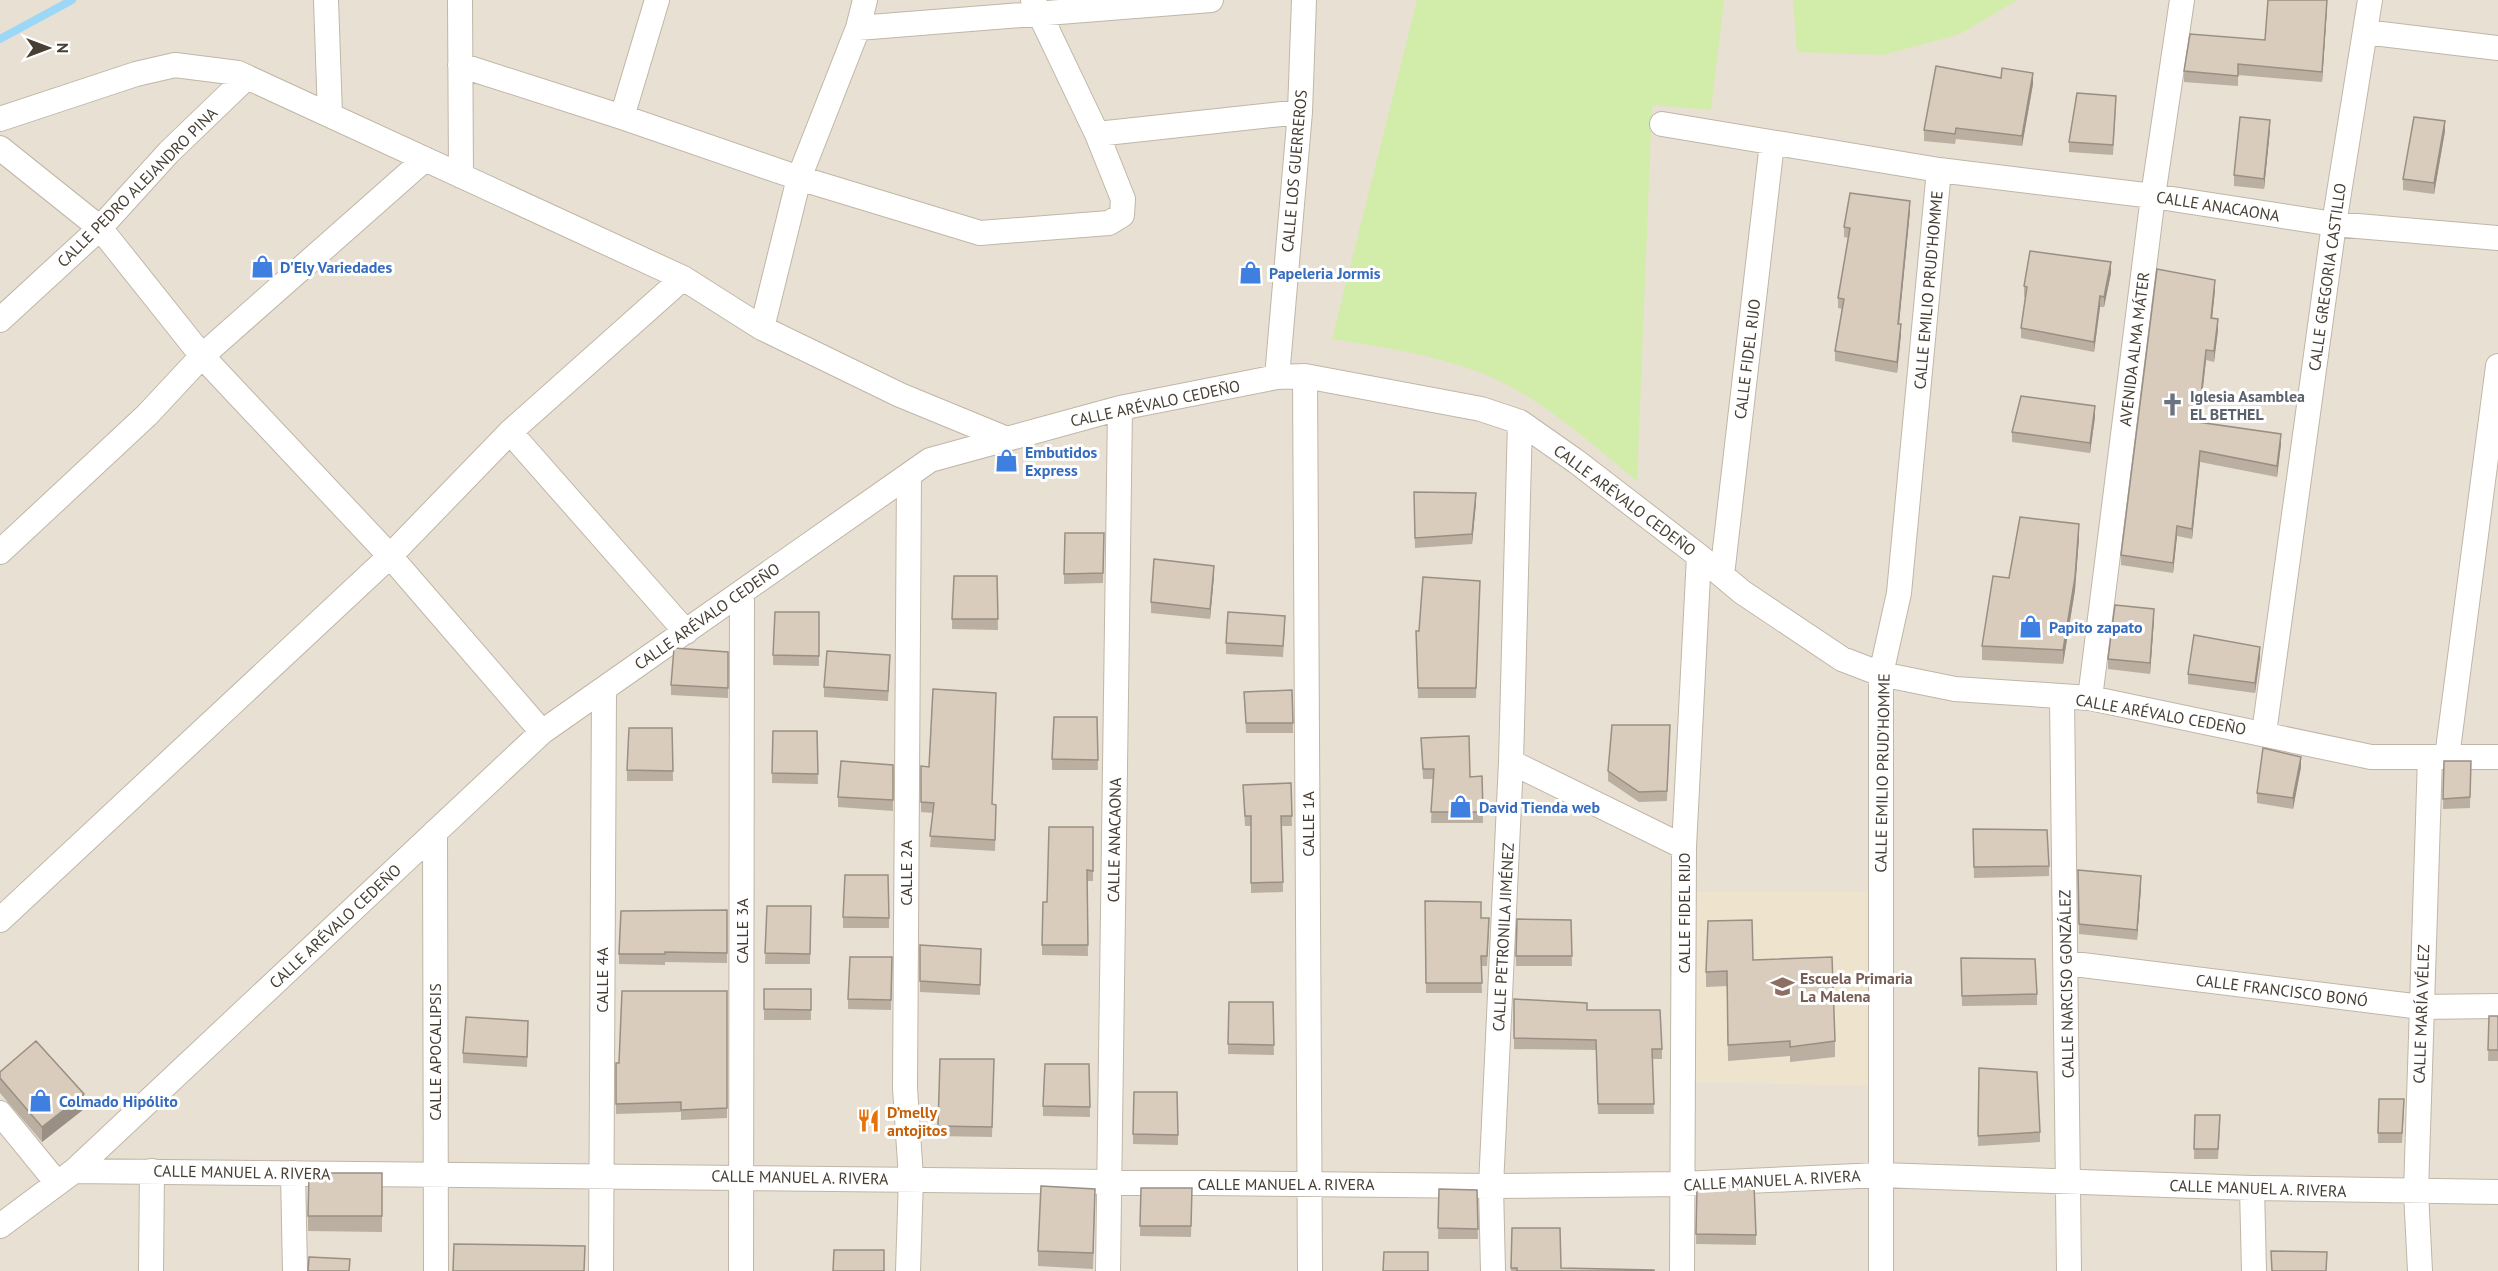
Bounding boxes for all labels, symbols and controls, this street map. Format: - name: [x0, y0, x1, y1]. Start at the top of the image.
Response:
- north arrow: [18, 18, 78, 78]
- text: N: [53, 43, 73, 53]
- street label: CALLE LOS GUERREROS: [1277, 89, 1311, 253]
- street label: CALLE PEDRO ALEJANDRO PINA: [53, 102, 222, 271]
- street label: CALLE GREGORIA CASTILLO: [2304, 182, 2350, 372]
- street label: CALLE ANACAONA: [2155, 186, 2282, 226]
- street label: CALLE EMILIO PRUD'HOMME: [1909, 190, 1947, 390]
- shop icon: D'Ely Variedades: [249, 254, 275, 280]
- place label: D'Ely Variedades: [280, 257, 392, 277]
- shop icon: Papeleria Jormis: [1238, 260, 1264, 286]
- place label: Papeleria Jormis: [1269, 263, 1381, 283]
- street label: AVENIDA ALMA MÁTER: [2115, 271, 2153, 427]
- street label: CALLE FIDEL RIJO: [1730, 298, 1764, 420]
- street label: CALLE ARÉVALO CEDEÑO: [1068, 375, 1242, 431]
- place label: Iglesia Asamblea EL BETHEL: [2190, 386, 2305, 424]
- church icon: Iglesia Asamblea EL BETHEL: [2159, 392, 2185, 418]
- street label: CALLE ARÉVALO CEDEÑO: [1550, 440, 1700, 560]
- place label: Embutidos Express: [1025, 442, 1098, 480]
- shop icon: Embutidos Express: [994, 448, 1020, 474]
- street label: CALLE ARÉVALO CEDEÑO: [630, 558, 784, 674]
- shop icon: Papito zapato: [2018, 614, 2044, 640]
- place label: Papito zapato: [2049, 617, 2143, 637]
- street label: CALLE EMILIO PRUD'HOMME: [1870, 673, 1894, 873]
- street label: CALLE ARÉVALO CEDEÑO: [2074, 689, 2248, 739]
- street label: CALLE ANACAONA: [1103, 777, 1125, 903]
- street label: CALLE 1A: [1298, 791, 1318, 857]
- shop icon: David Tienda web: [1448, 794, 1474, 820]
- place label: David Tienda web: [1479, 797, 1600, 817]
- street label: CALLE 2A: [896, 840, 916, 906]
- street label: CALLE PETRONILA JIMÉNEZ: [1488, 842, 1518, 1032]
- street label: CALLE FIDEL RIJO: [1674, 852, 1694, 974]
- street label: CALLE ARÉVALO CEDEÑO: [265, 860, 405, 992]
- street label: CALLE NARCISO GONZÁLEZ: [2054, 889, 2078, 1079]
- street label: CALLE 3A: [732, 898, 752, 964]
- street label: CALLE MARÍA VÉLEZ: [2409, 944, 2433, 1084]
- street label: CALLE 4A: [592, 947, 612, 1013]
- place label: Escuela Primaria La Malena: [1800, 968, 1913, 1006]
- street label: CALLE FRANCISCO BONÓ: [2195, 970, 2369, 1010]
- school or university icon: Escuela Primaria La Malena: [1769, 974, 1795, 1000]
- street label: CALLE APOCALIPSIS: [425, 983, 445, 1121]
- shop icon: Colmado Hipólito: [28, 1088, 54, 1114]
- place label: Colmado Hipólito: [59, 1091, 178, 1111]
- place label: D’melly antojitos: [887, 1102, 947, 1140]
- restaurant icon: D’melly antojitos: [856, 1108, 882, 1134]
- street label: CALLE MANUEL A. RIVERA: [153, 1160, 331, 1184]
- street label: CALLE MANUEL A. RIVERA: [711, 1165, 889, 1189]
- street label: CALLE MANUEL A. RIVERA: [1683, 1165, 1862, 1195]
- street label: CALLE MANUEL A. RIVERA: [1197, 1174, 1375, 1194]
- street label: CALLE MANUEL A. RIVERA: [2169, 1175, 2348, 1201]

